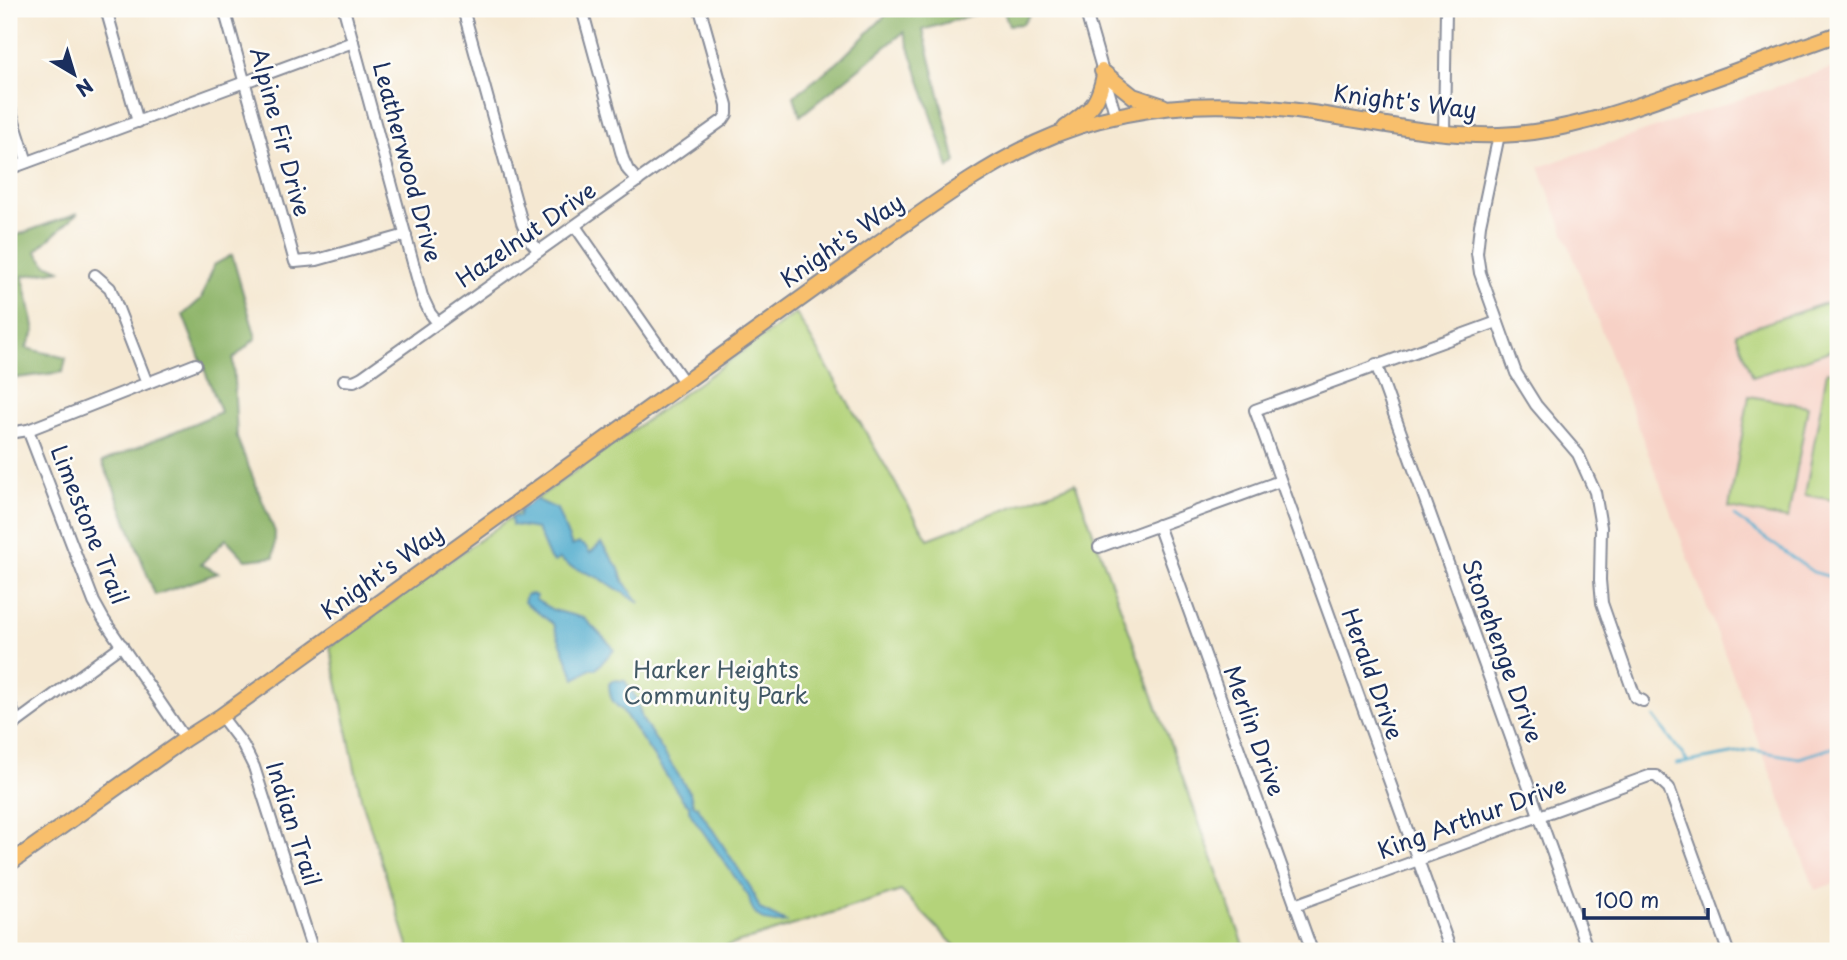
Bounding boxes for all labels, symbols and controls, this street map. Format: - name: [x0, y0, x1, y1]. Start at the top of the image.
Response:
- north arrow: [38, 38, 108, 108]
- street label: Alpine Fir Drive: [242, 43, 321, 220]
- street label: Leatherwood Drive: [365, 58, 452, 266]
- text: N: [71, 73, 100, 104]
- street label: Knight's Way: [1331, 74, 1479, 127]
- street label: Hazelnut Drive: [448, 172, 603, 295]
- street label: Knight's Way: [772, 184, 910, 296]
- street label: Limestone Trail: [42, 439, 138, 609]
- street label: Knight's Way: [312, 514, 450, 627]
- street label: Stonehenge Drive: [1454, 554, 1553, 747]
- street label: Herald Drive: [1333, 603, 1413, 744]
- park label: Harker Heights Community Park: [623, 651, 809, 712]
- street label: Merlin Drive: [1216, 660, 1295, 801]
- street label: Indian Trail: [258, 757, 331, 890]
- street label: King Arthur Drive: [1372, 766, 1571, 867]
- scale bar: [1584, 876, 1709, 920]
- text: 100 m: [1595, 883, 1659, 915]

